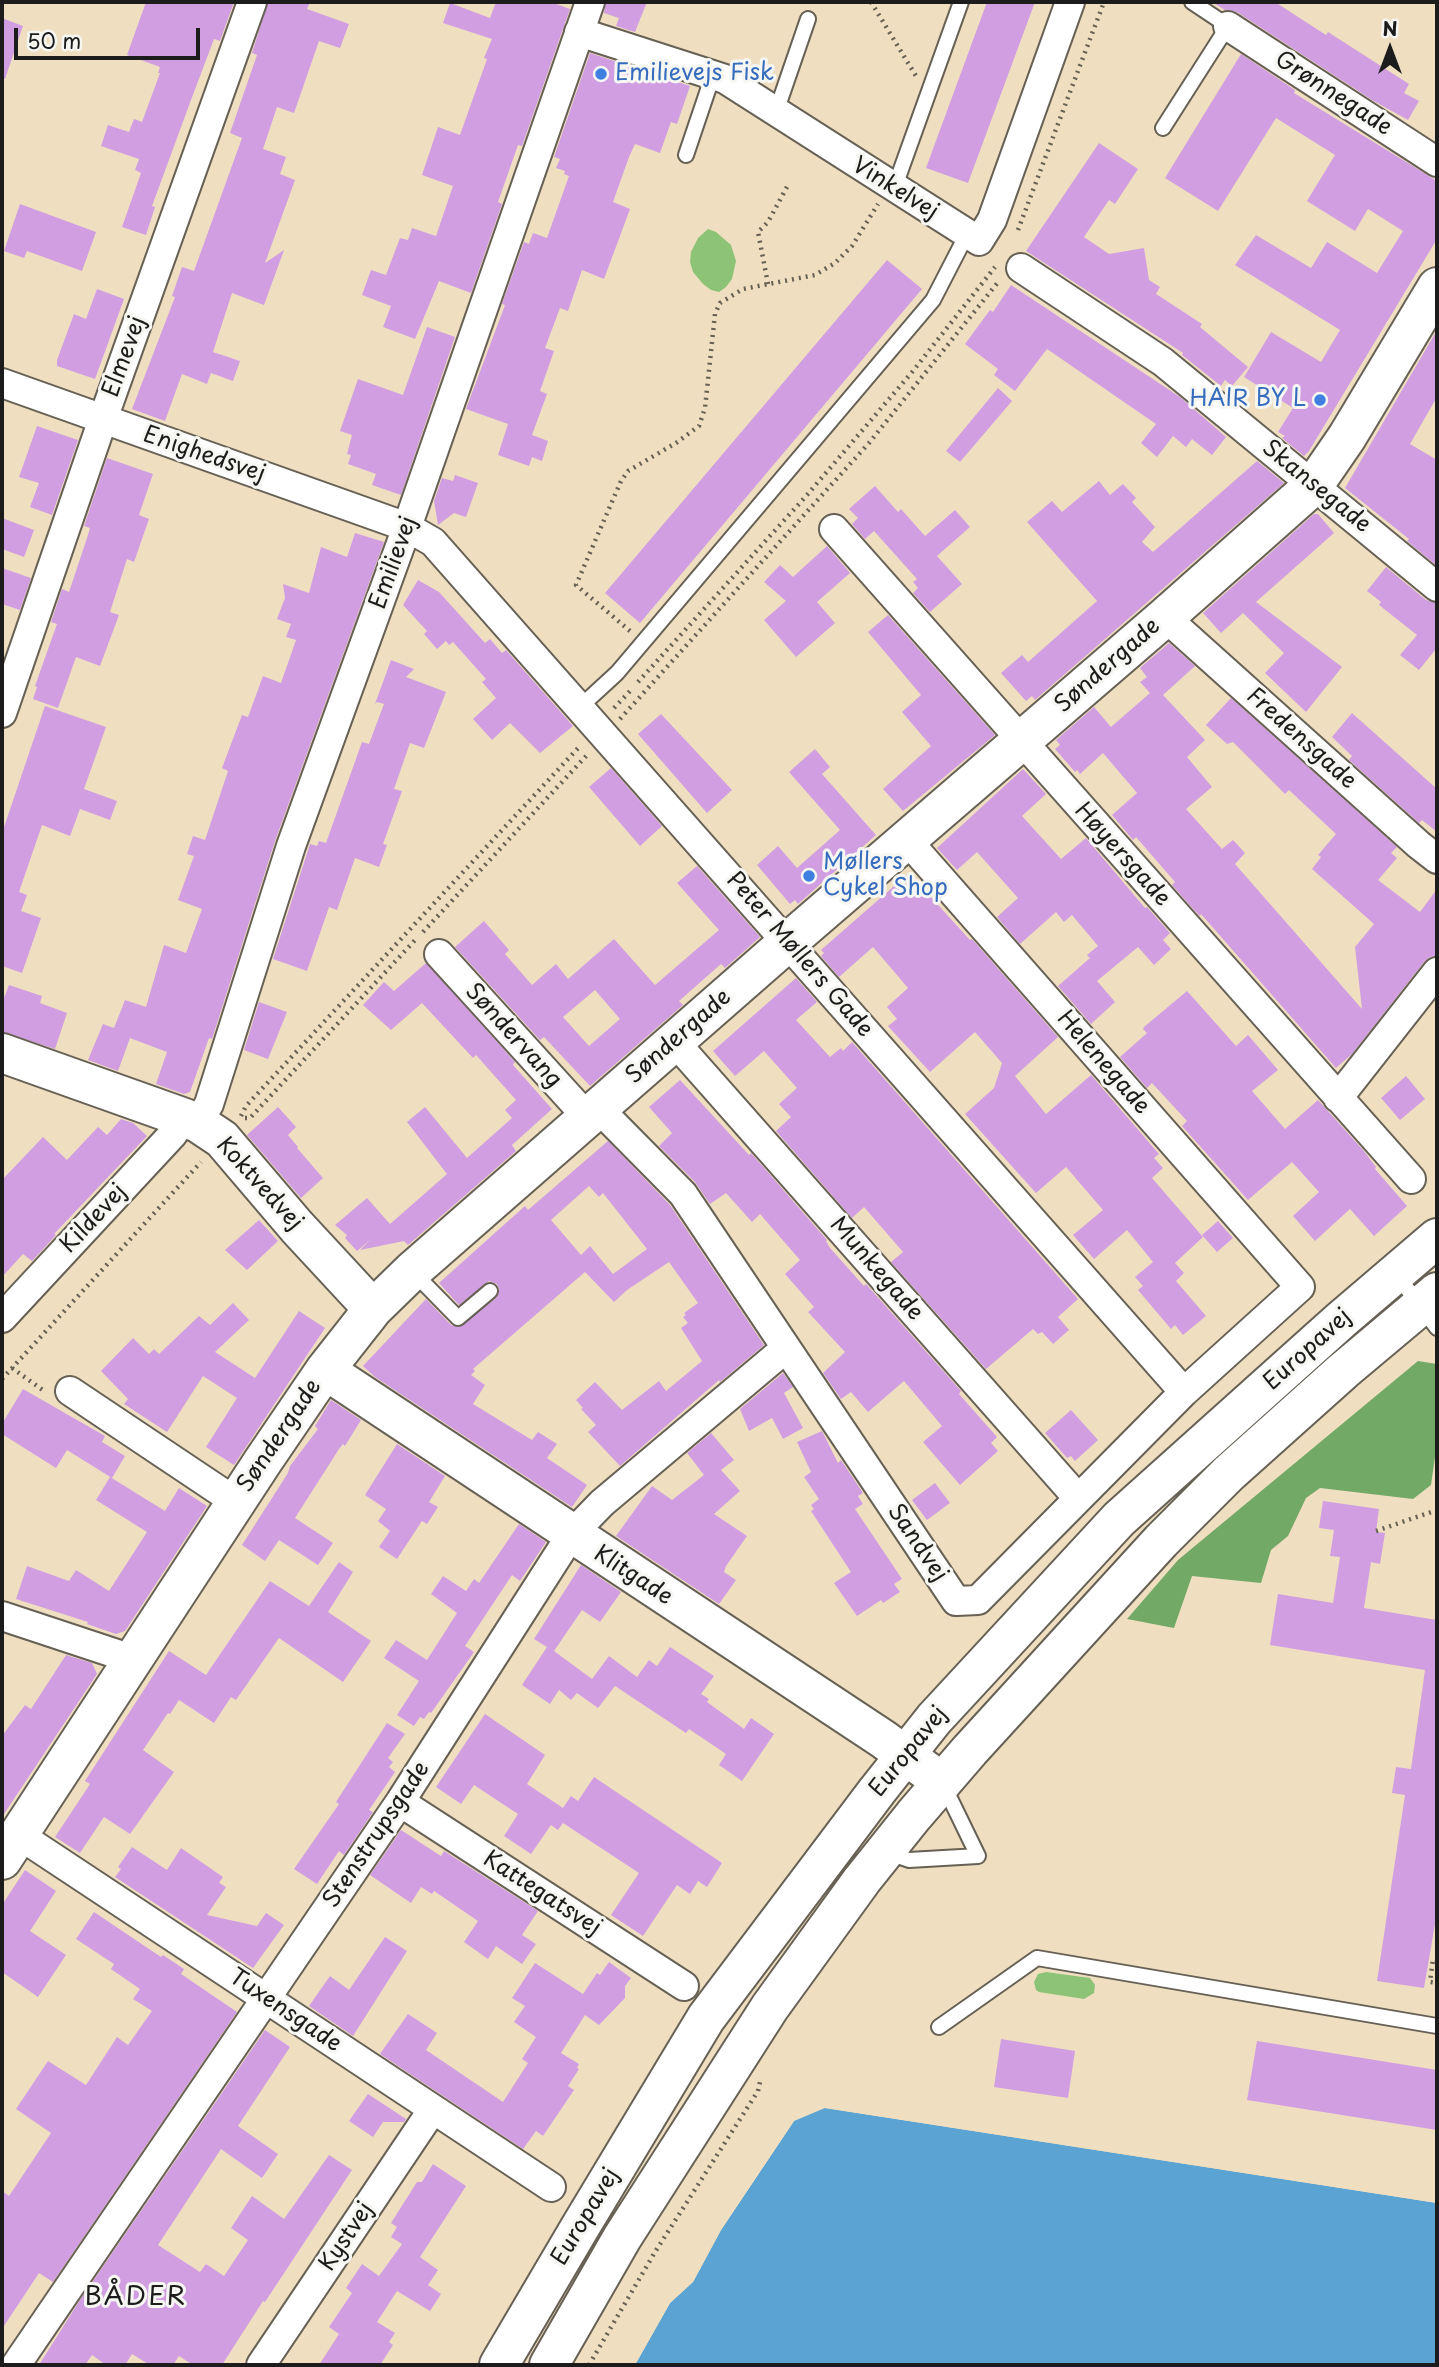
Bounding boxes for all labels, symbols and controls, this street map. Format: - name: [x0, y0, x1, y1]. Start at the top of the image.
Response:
- scale bar: [18, 14, 203, 58]
- north arrow: [1355, 14, 1425, 84]
- text: N: [1382, 14, 1398, 42]
- text: 50 m: [27, 24, 81, 56]
- street label: Grønnegade: [1269, 46, 1397, 142]
- place label: Emilievejs Fisk: [615, 60, 774, 88]
- marker: Emilievejs Fisk: [593, 66, 609, 82]
- street label: Vinkelvej: [847, 152, 943, 226]
- street label: Elmevej: [98, 313, 152, 401]
- place label: HAIR BY L: [1190, 386, 1306, 414]
- marker: HAIR BY L: [1312, 392, 1328, 408]
- street label: Enighedsvej: [139, 421, 269, 489]
- street label: Skansegade: [1256, 435, 1376, 539]
- street label: Emilievej: [365, 513, 423, 613]
- street label: Søndergade: [1050, 613, 1166, 719]
- street label: Fredensgade: [1240, 682, 1362, 796]
- street label: Høyersgade: [1068, 798, 1176, 912]
- place label: Møllers Cykel Shop: [823, 849, 948, 903]
- street label: Peter Møllers Gade: [720, 867, 878, 1043]
- marker: Møllers Cykel Shop: [801, 868, 817, 884]
- street label: Søndervang: [459, 978, 567, 1094]
- street label: Søndergade: [621, 984, 737, 1090]
- street label: Helenegade: [1051, 1006, 1155, 1120]
- street label: Koktvedvej: [210, 1132, 308, 1236]
- street label: Kildevej: [55, 1179, 133, 1259]
- street label: Munkegade: [823, 1211, 929, 1327]
- street label: Europavej: [1259, 1304, 1357, 1396]
- street label: Søndergade: [232, 1374, 328, 1498]
- street label: Sandvej: [881, 1499, 953, 1587]
- street label: Klitgade: [588, 1540, 678, 1612]
- street label: Europavej: [864, 1701, 954, 1803]
- street label: Stenstrupsgade: [318, 1757, 436, 1913]
- street label: Kattegatsvej: [478, 1846, 606, 1942]
- street label: Tuxensgade: [224, 1963, 346, 2059]
- street label: Europavej: [546, 2164, 626, 2270]
- street label: Kystvej: [314, 2197, 380, 2277]
- district label: BÅDER: [85, 2282, 187, 2314]

